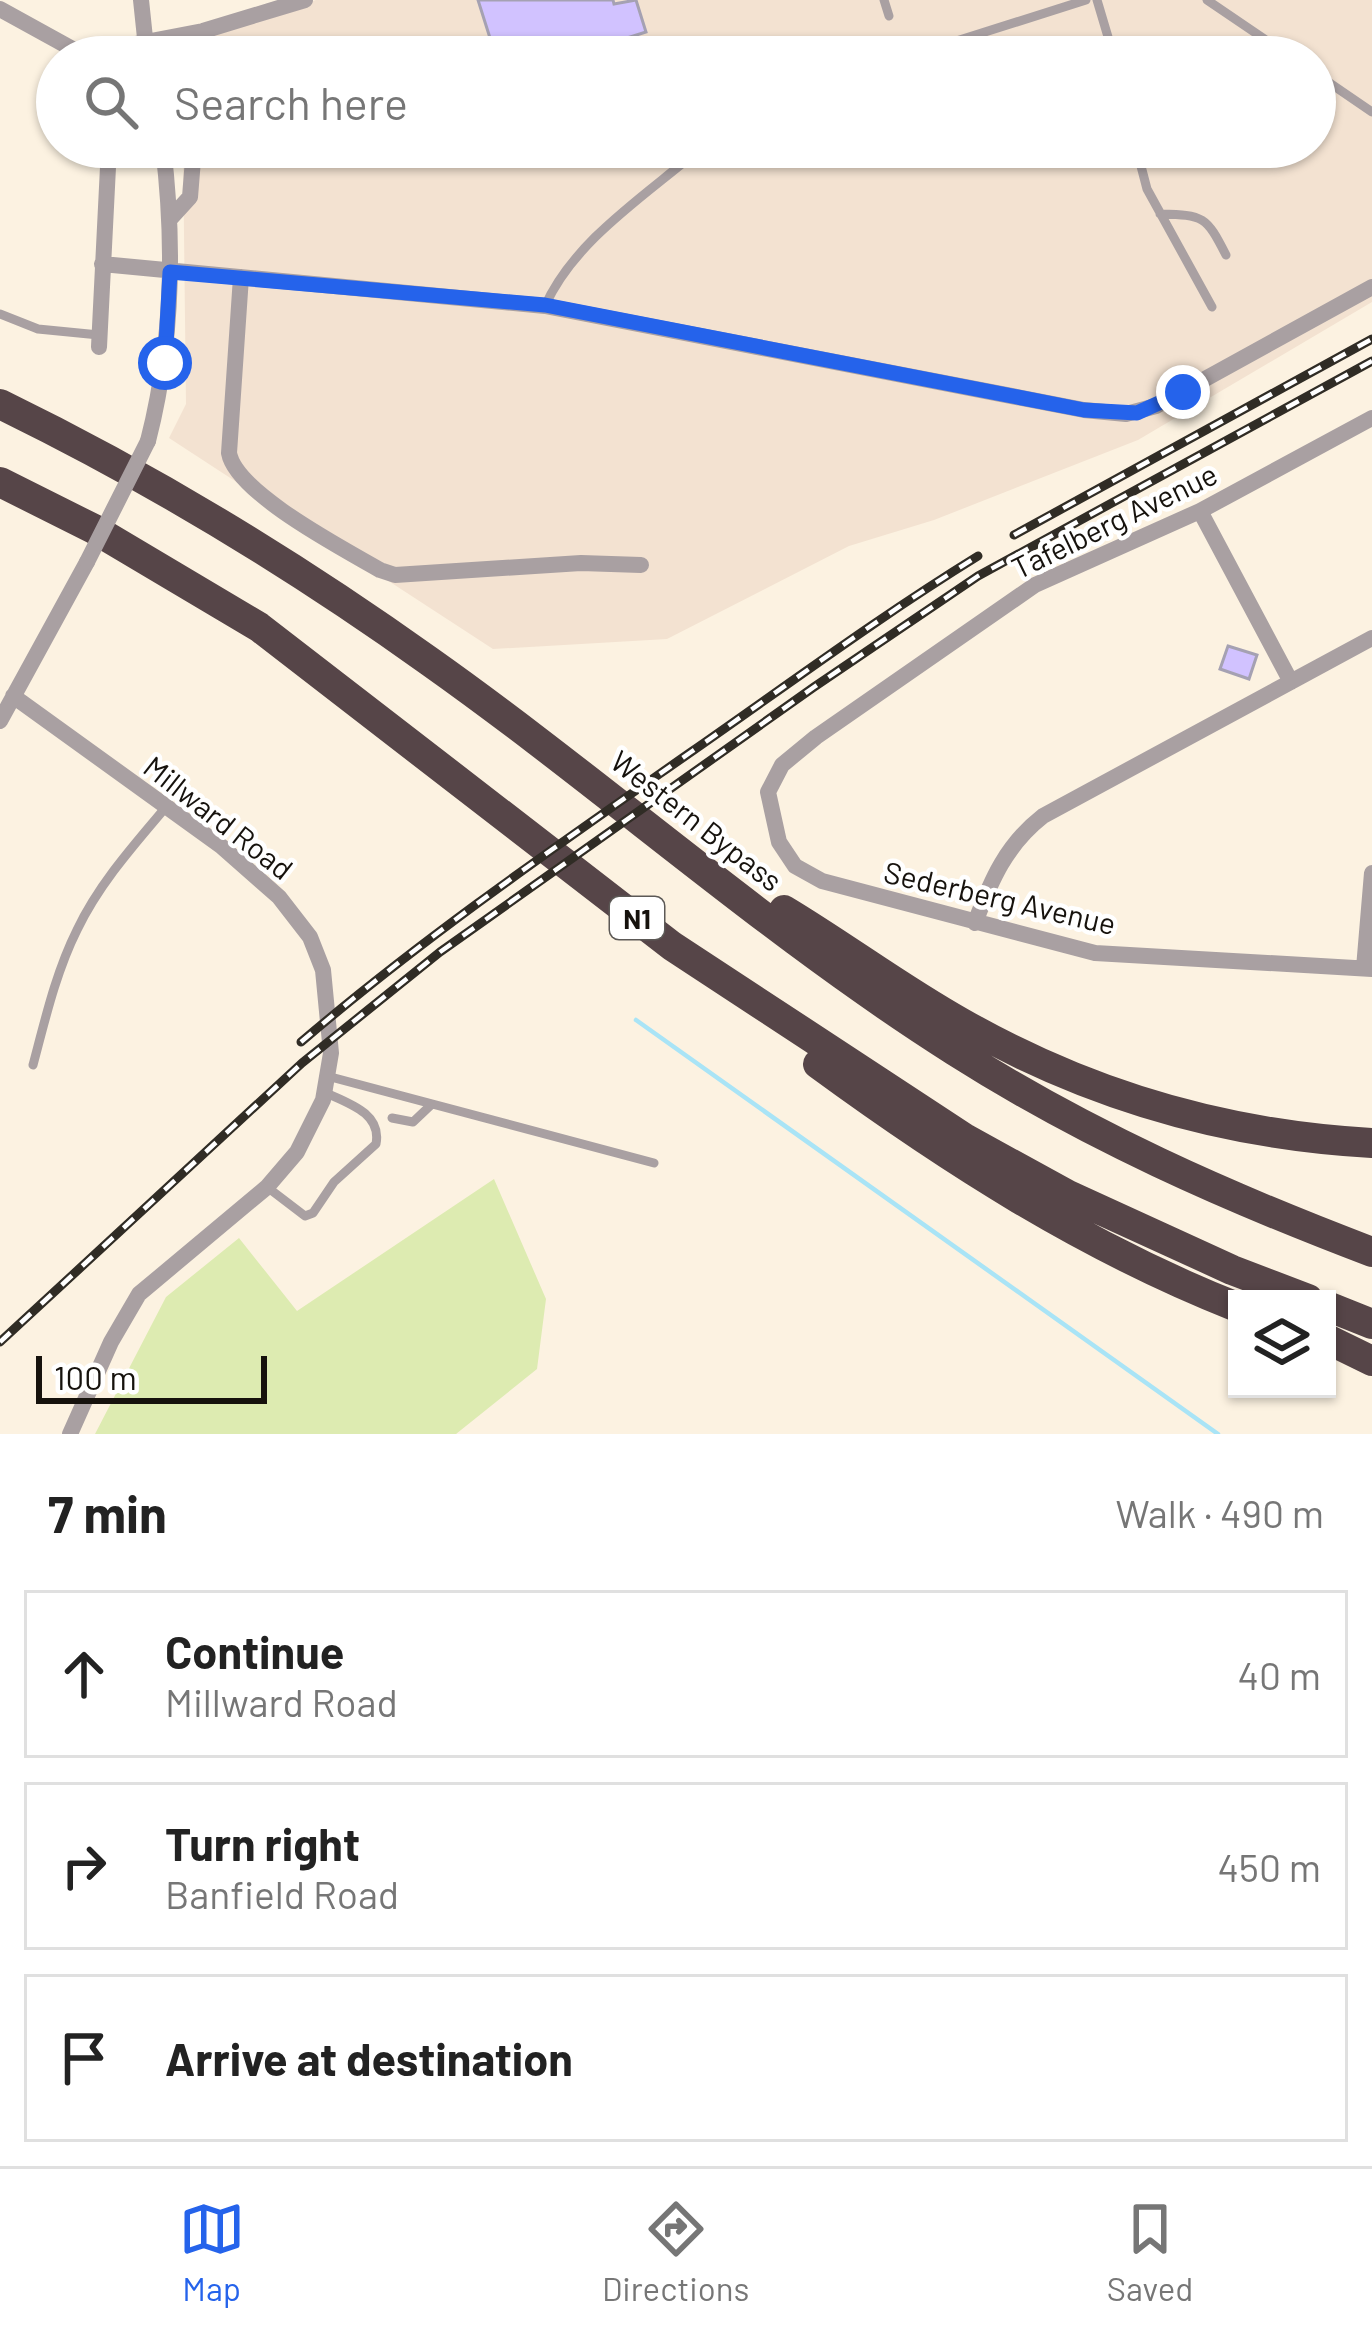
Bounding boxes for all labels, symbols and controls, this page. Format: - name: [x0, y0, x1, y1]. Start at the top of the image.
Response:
- search box: [36, 36, 1336, 168]
- icon: search: [78, 69, 144, 135]
- text: Search here: [174, 75, 408, 129]
- route start: [138, 336, 192, 390]
- route end: [1156, 365, 1210, 419]
- street label: Tafelberg Avenue: [1005, 455, 1223, 585]
- street label: Western Bypass: [604, 742, 790, 898]
- street label: Millward Road: [137, 748, 301, 886]
- street label: Sederberg Avenue: [881, 853, 1119, 941]
- road number: N1: [610, 897, 664, 939]
- map controls: [1228, 1290, 1336, 1398]
- button: layers: [1228, 1290, 1336, 1398]
- scale bar: [36, 1350, 267, 1403]
- text: 100 m: [54, 1357, 137, 1397]
- text: 7 min: [48, 1482, 167, 1543]
- text: Walk · 490 m: [1115, 1489, 1324, 1536]
- text: Continue: [165, 1624, 344, 1678]
- icon: ahead: [51, 1641, 117, 1707]
- text: 40 m: [1237, 1651, 1321, 1698]
- text: Millward Road: [165, 1678, 398, 1725]
- text: Turn right: [165, 1816, 360, 1870]
- icon: right: [51, 1833, 117, 1899]
- text: 450 m: [1217, 1843, 1321, 1890]
- text: Banfield Road: [165, 1870, 399, 1917]
- icon: arrive: [51, 2025, 117, 2091]
- text: Arrive at destination: [165, 2031, 573, 2085]
- tab: Map: [179, 2196, 245, 2308]
- tab: Directions: [602, 2196, 749, 2308]
- tab: Saved: [1107, 2196, 1193, 2308]

